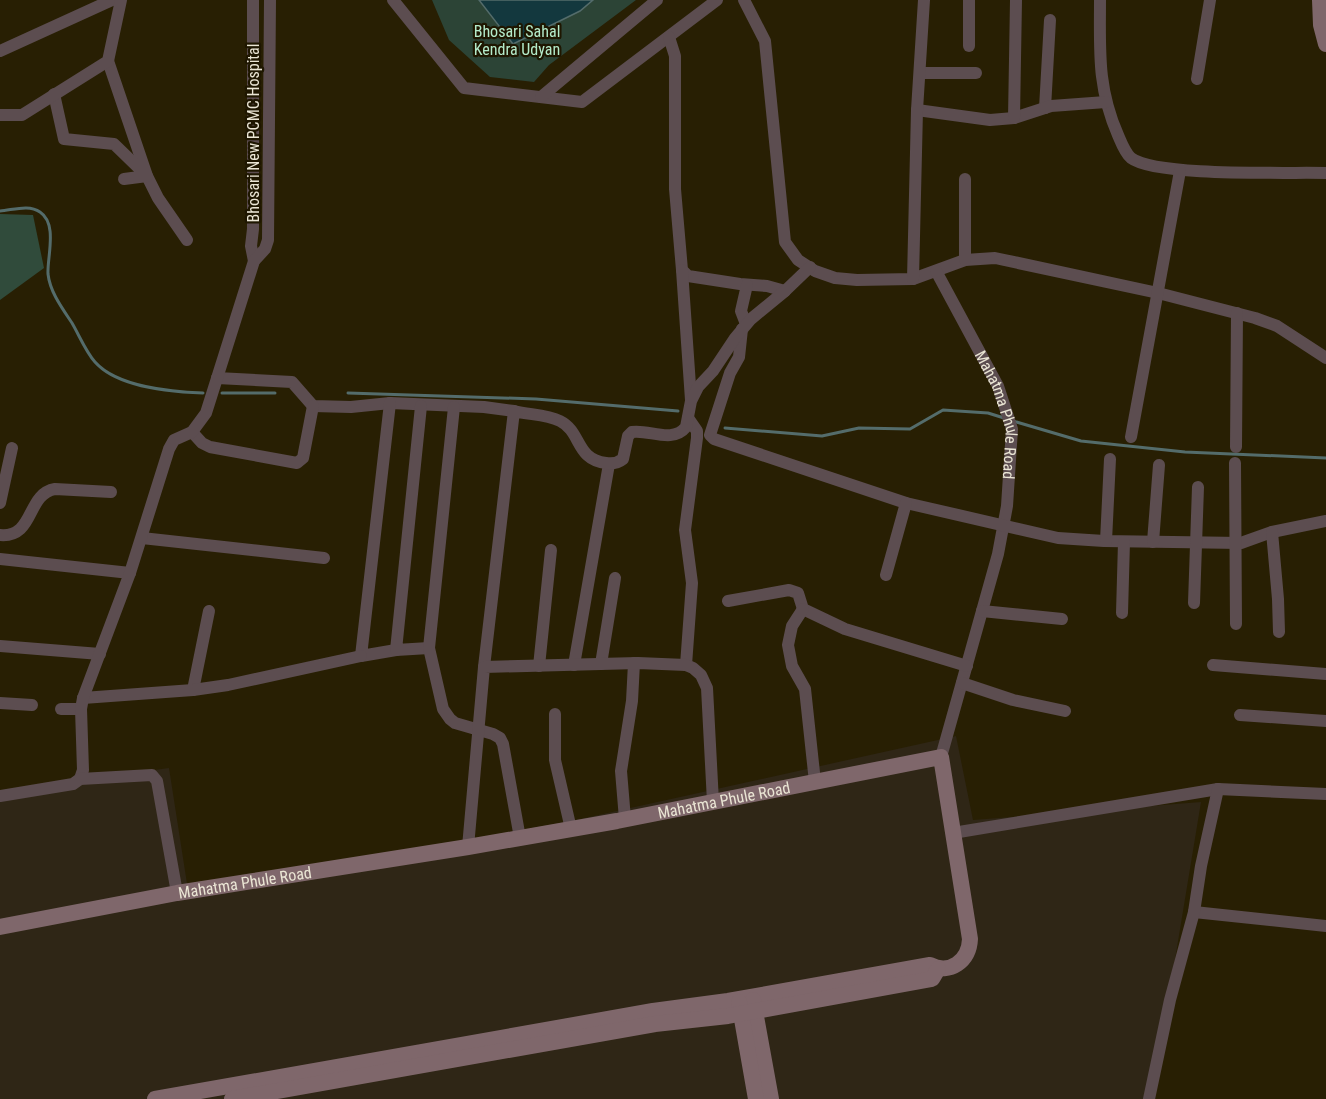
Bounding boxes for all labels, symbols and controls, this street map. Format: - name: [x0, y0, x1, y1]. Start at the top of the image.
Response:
- park label: Bhosari Sahal Kendra Udyan: [474, 22, 560, 59]
- street label: Bhosari New PCMC Hospital: [244, 44, 263, 222]
- street label: Mahatma Phule Road: [971, 347, 1022, 480]
- street label: Mahatma Phule Road: [656, 778, 792, 823]
- street label: Mahatma Phule Road: [177, 863, 313, 903]

